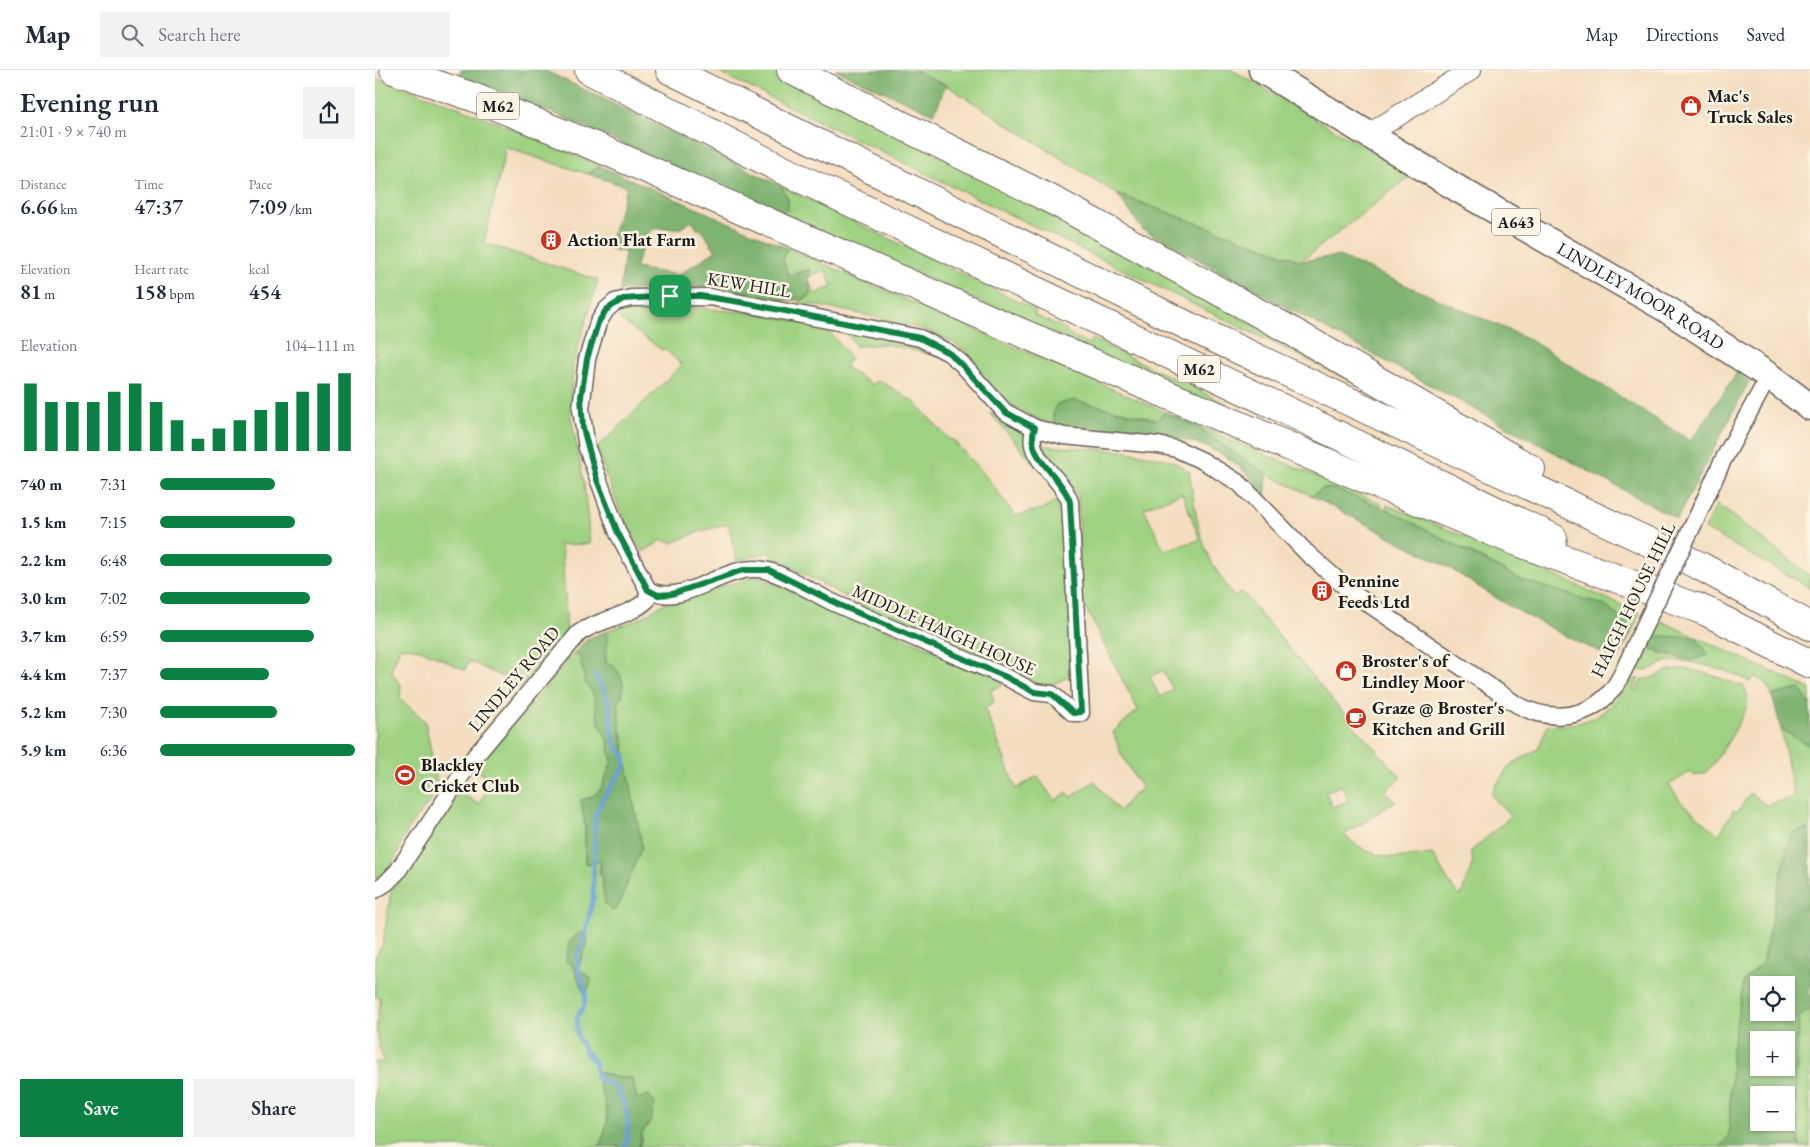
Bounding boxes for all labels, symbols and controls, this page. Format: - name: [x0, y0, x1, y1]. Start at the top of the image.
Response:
- search box: [100, 12, 450, 57]
- text: Map: [25, 19, 70, 50]
- icon: search: [118, 21, 146, 49]
- text: Search here: [158, 22, 241, 47]
- text: Map: [1586, 23, 1618, 46]
- text: Directions: [1646, 23, 1718, 46]
- text: Saved: [1746, 23, 1785, 46]
- text: Evening run: [20, 84, 159, 120]
- place label: Mac's Truck Sales: [1707, 84, 1793, 128]
- button: share: [303, 87, 355, 139]
- road number: M62: [477, 92, 519, 120]
- shop icon: Mac's Truck Sales: [1679, 94, 1703, 118]
- text: 21:01 · 9 × 740 m: [20, 121, 127, 142]
- text: Distance: [20, 175, 67, 193]
- text: Time: [134, 175, 164, 193]
- text: Pace: [249, 175, 272, 193]
- text: 6.66: [20, 193, 57, 220]
- text: 47:37: [134, 193, 183, 220]
- text: 7:09: [249, 193, 287, 220]
- text: km: [57, 200, 78, 218]
- text: /km: [287, 200, 313, 218]
- road number: A643: [1492, 208, 1540, 236]
- building icon: Action Flat Farm: [539, 228, 563, 252]
- place label: Action Flat Farm: [566, 228, 696, 251]
- street label: LINDLEY MOOR ROAD: [1553, 236, 1729, 355]
- text: Elevation: [20, 260, 70, 278]
- text: Heart rate: [134, 260, 189, 278]
- text: kcal: [249, 260, 270, 278]
- street label: KEW HILL: [706, 267, 793, 303]
- pin: [649, 275, 691, 317]
- text: 81: [20, 278, 42, 305]
- text: 158: [134, 278, 167, 305]
- text: 454: [249, 278, 281, 305]
- icon: arrive: [656, 282, 684, 310]
- text: m: [42, 285, 55, 303]
- text: bpm: [167, 285, 195, 303]
- text: Elevation: [20, 335, 78, 356]
- text: 104–111 m: [284, 335, 355, 356]
- road number: M62: [1178, 356, 1220, 382]
- text: 740 m: [20, 474, 62, 495]
- text: 7:31: [100, 474, 127, 495]
- text: 1.5 km: [20, 512, 66, 533]
- text: 7:15: [100, 512, 127, 533]
- street label: HAIGH HOUSE HILL: [1585, 518, 1680, 681]
- text: 2.2 km: [20, 550, 66, 571]
- text: 6:48: [100, 550, 127, 571]
- place label: Pennine Feeds Ltd: [1338, 569, 1410, 613]
- street label: MIDDLE HAIGH HOUSE: [849, 579, 1039, 680]
- building icon: Pennine Feeds Ltd: [1310, 579, 1334, 603]
- text: 3.0 km: [20, 588, 66, 609]
- text: 7:02: [100, 588, 127, 609]
- street label: LINDLEY ROAD: [463, 621, 565, 736]
- text: 3.7 km: [20, 626, 66, 647]
- text: 6:59: [100, 626, 127, 647]
- place label: Broster's of Lindley Moor: [1362, 649, 1466, 693]
- shop icon: Broster's of Lindley Moor: [1334, 659, 1358, 683]
- text: 4.4 km: [20, 664, 66, 685]
- text: 7:37: [100, 664, 127, 685]
- place label: Graze @ Broster's Kitchen and Grill: [1372, 696, 1505, 740]
- text: 5.2 km: [20, 702, 66, 723]
- text: 7:30: [100, 702, 127, 723]
- cafe icon: Graze @ Broster's Kitchen and Grill: [1344, 706, 1368, 730]
- text: 5.9 km: [20, 740, 66, 761]
- text: 6:36: [100, 740, 127, 761]
- place label: Blackley Cricket Club: [421, 753, 519, 797]
- sports icon: Blackley Cricket Club: [393, 763, 417, 787]
- map controls: [1750, 976, 1795, 1131]
- button: locate: [1750, 976, 1795, 1021]
- button: +: [1750, 1031, 1795, 1076]
- button: Save: [20, 1079, 183, 1137]
- button: Share: [193, 1079, 355, 1137]
- button: −: [1750, 1086, 1795, 1131]

